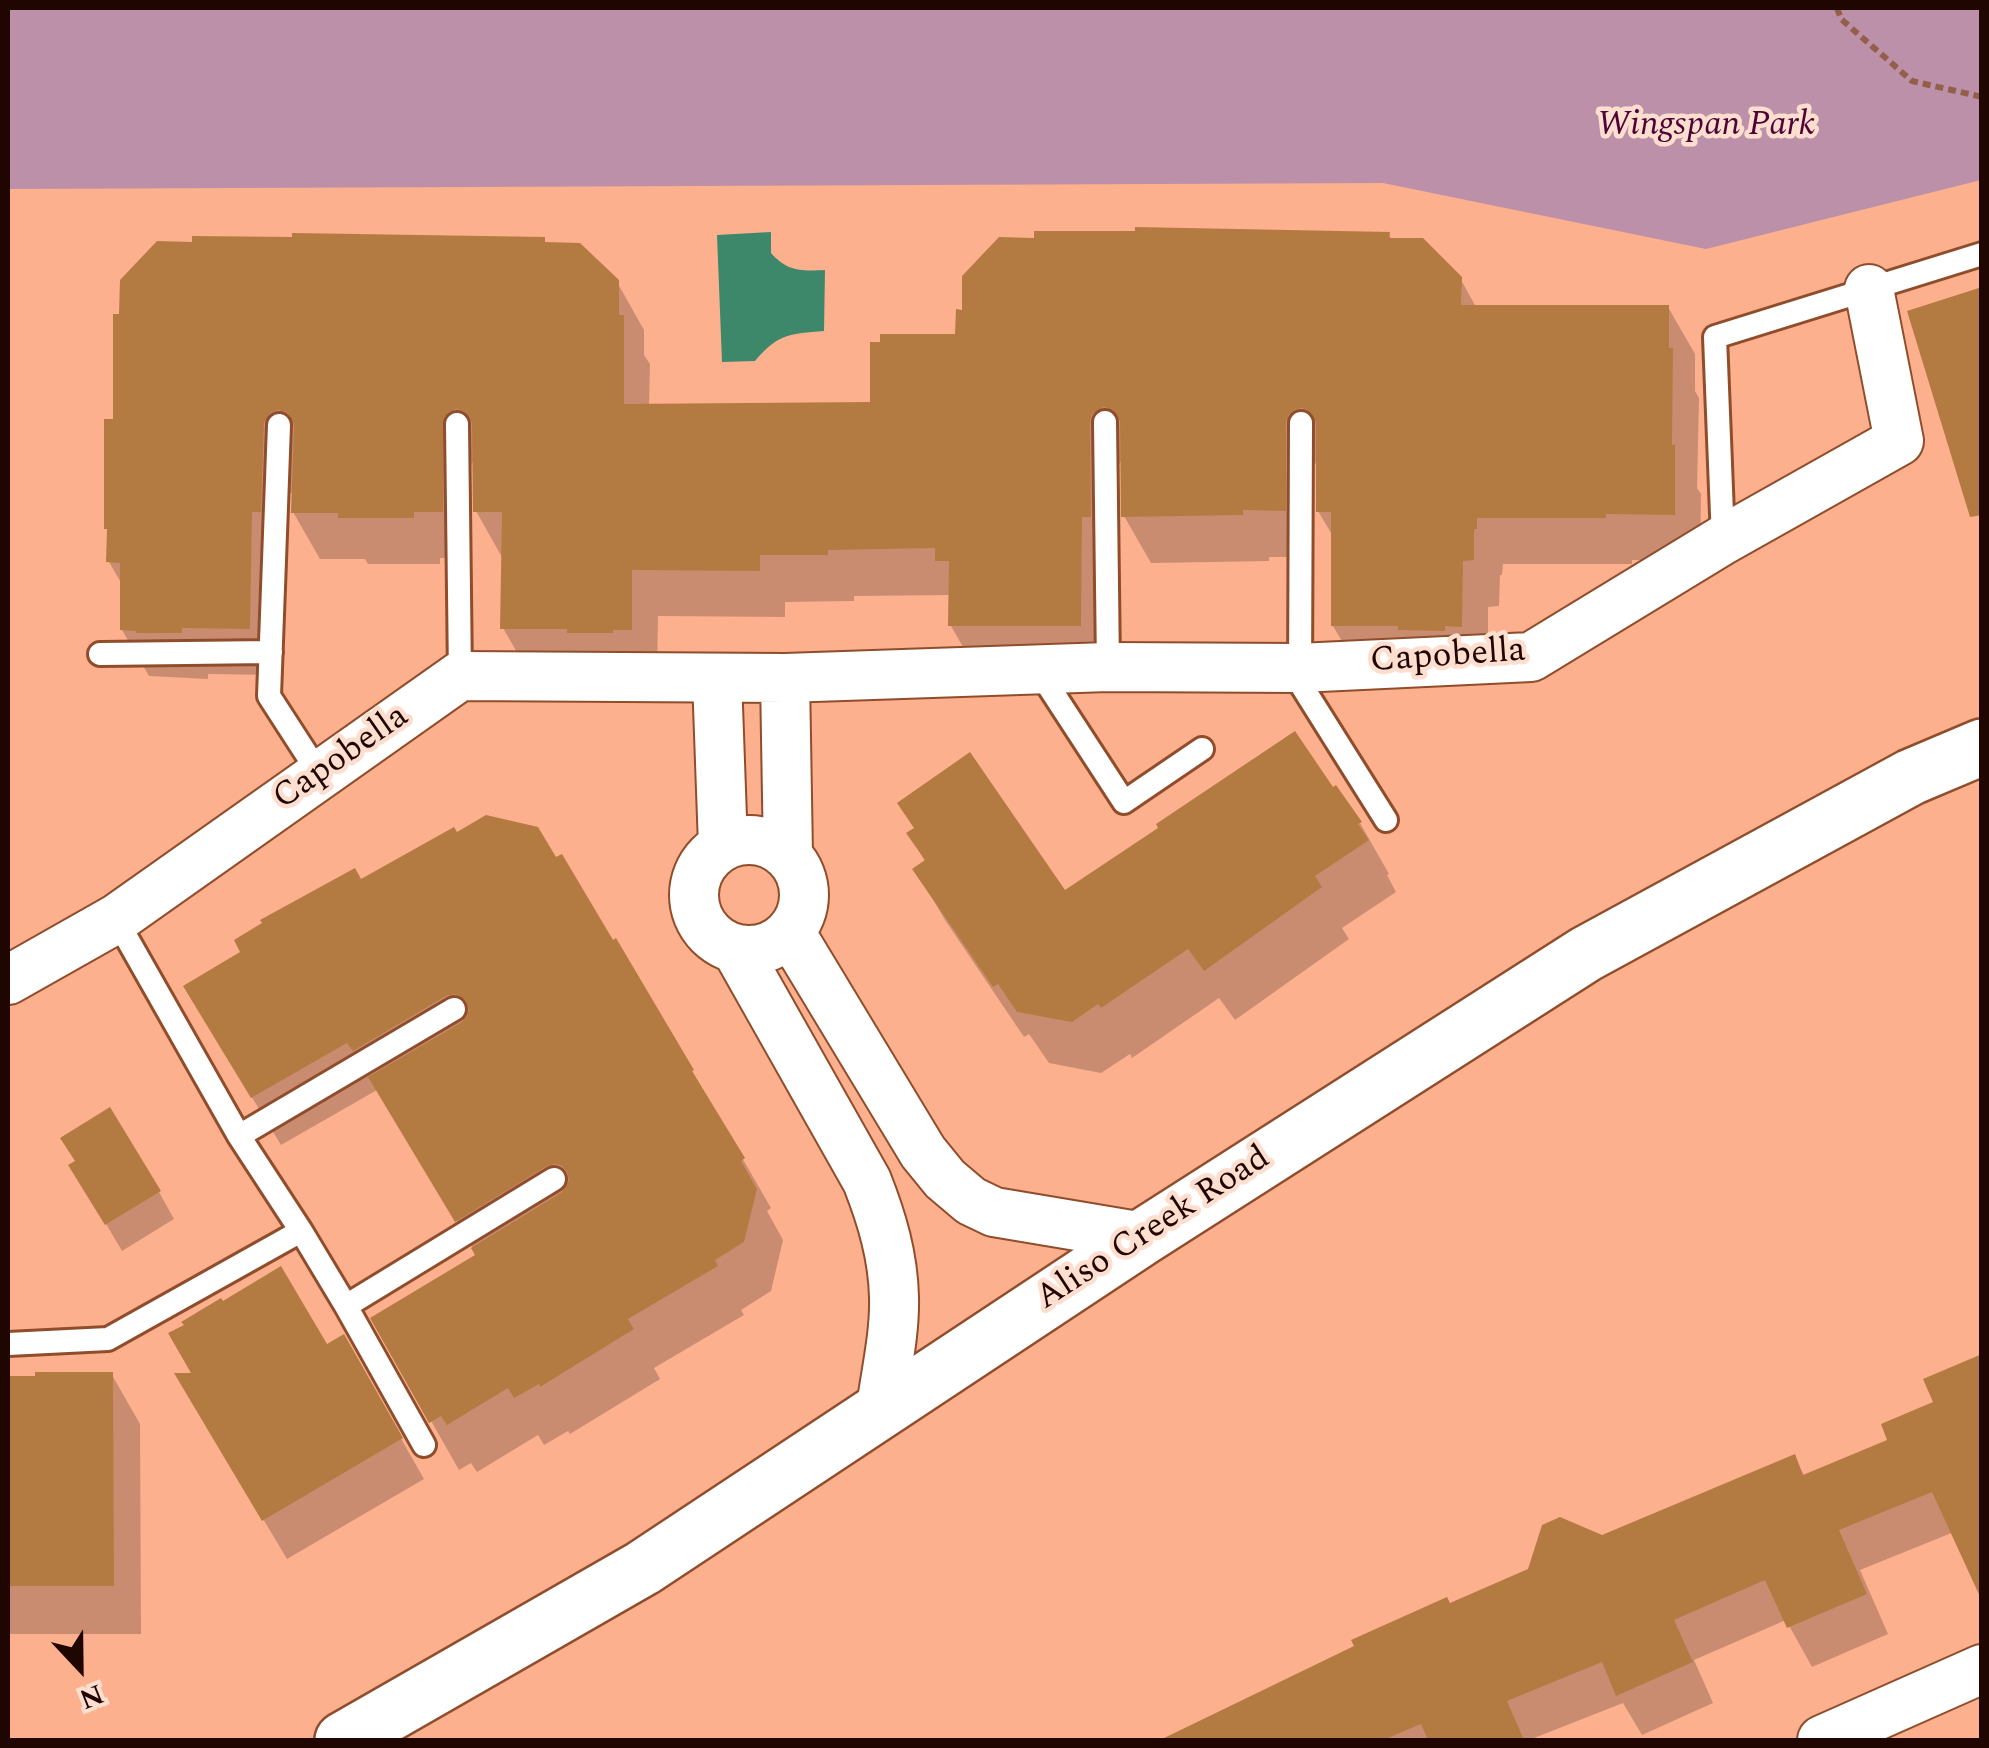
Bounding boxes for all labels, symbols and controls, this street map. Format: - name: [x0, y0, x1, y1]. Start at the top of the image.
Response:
- park label: Wingspan Park: [1597, 106, 1815, 148]
- street label: Capobella: [1369, 632, 1527, 684]
- street label: Capobella: [266, 697, 418, 821]
- street label: Aliso Creek Road: [1029, 1139, 1279, 1321]
- north arrow: [30, 1618, 130, 1718]
- text: N: [73, 1672, 110, 1720]

